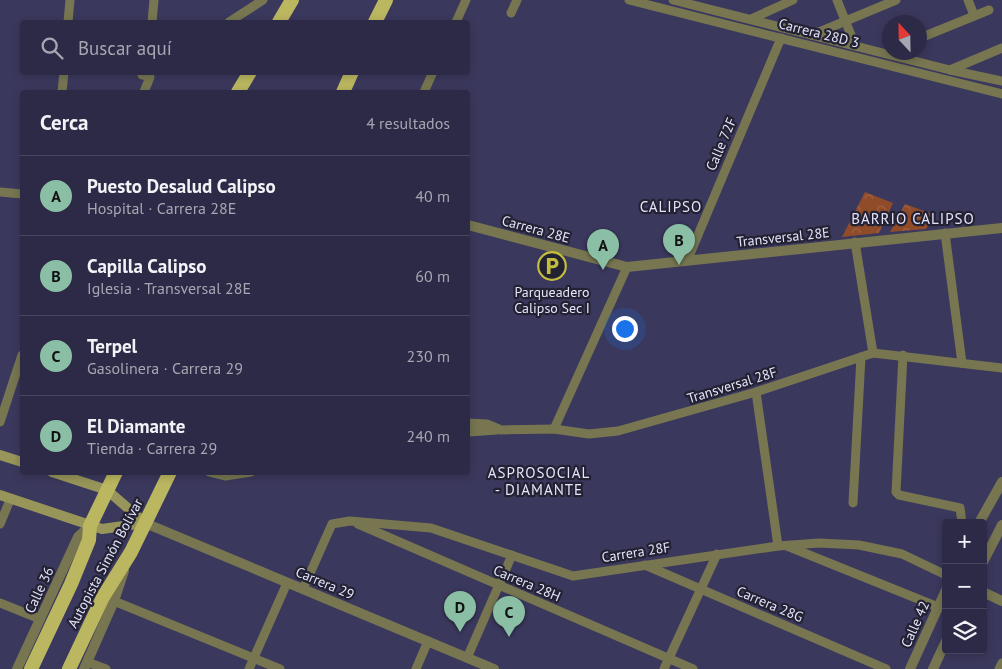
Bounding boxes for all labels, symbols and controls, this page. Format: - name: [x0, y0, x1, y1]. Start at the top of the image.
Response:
- street label: Carrera 28D 3: [777, 14, 861, 52]
- north arrow: [882, 15, 927, 60]
- search box: [20, 20, 470, 75]
- icon: search: [38, 34, 66, 62]
- text: Buscar aquí: [78, 36, 172, 60]
- text: Cerca: [40, 109, 89, 136]
- text: 4 resultados: [366, 113, 450, 133]
- street label: Calle 72F: [702, 115, 740, 173]
- text: Puesto Desalud Calipso: [87, 174, 276, 198]
- text: A: [51, 186, 61, 206]
- text: 40 m: [415, 186, 450, 206]
- district label: CALIPSO: [640, 197, 702, 216]
- text: Hospital · Carrera 28E: [87, 198, 236, 218]
- district label: BARRIO CALIPSO: [851, 209, 975, 228]
- street label: Carrera 28E: [500, 211, 572, 247]
- street label: Transversal 28E: [736, 223, 830, 251]
- pin: B: [663, 224, 695, 265]
- pin: A: [587, 229, 619, 270]
- parking icon: Parqueadero Calipso Sec I: [537, 251, 567, 281]
- text: Capilla Calipso: [87, 254, 206, 278]
- text: B: [51, 266, 61, 286]
- text: 60 m: [415, 266, 450, 286]
- text: Iglesia · Transversal 28E: [87, 278, 251, 298]
- place label: Parqueadero Calipso Sec I: [514, 283, 590, 317]
- your location: [612, 316, 638, 342]
- text: Terpel: [87, 334, 137, 358]
- text: C: [52, 346, 60, 366]
- text: 230 m: [407, 346, 450, 366]
- text: Gasolinera · Carrera 29: [87, 358, 243, 378]
- street label: Transversal 28F: [685, 363, 779, 407]
- text: El Diamante: [87, 414, 185, 438]
- text: D: [51, 426, 61, 446]
- text: 240 m: [407, 426, 450, 446]
- text: Tienda · Carrera 29: [87, 438, 217, 458]
- district label: ASPROSOCIAL - DIAMANTE: [488, 463, 590, 499]
- street label: Autopista Simón Bolívar: [63, 495, 147, 631]
- map controls: [942, 519, 987, 654]
- button: +: [942, 519, 987, 564]
- street label: Carrera 28F: [600, 538, 672, 566]
- street label: Carrera 28H: [491, 561, 563, 605]
- street label: Carrera 29: [293, 563, 357, 603]
- street label: Calle 36: [20, 564, 58, 616]
- button: −: [942, 564, 987, 609]
- street label: Carrera 28G: [734, 582, 806, 626]
- pin: D: [444, 591, 476, 632]
- pin: C: [493, 596, 525, 637]
- street label: Calle 42: [897, 598, 933, 650]
- button: layers: [942, 609, 987, 654]

